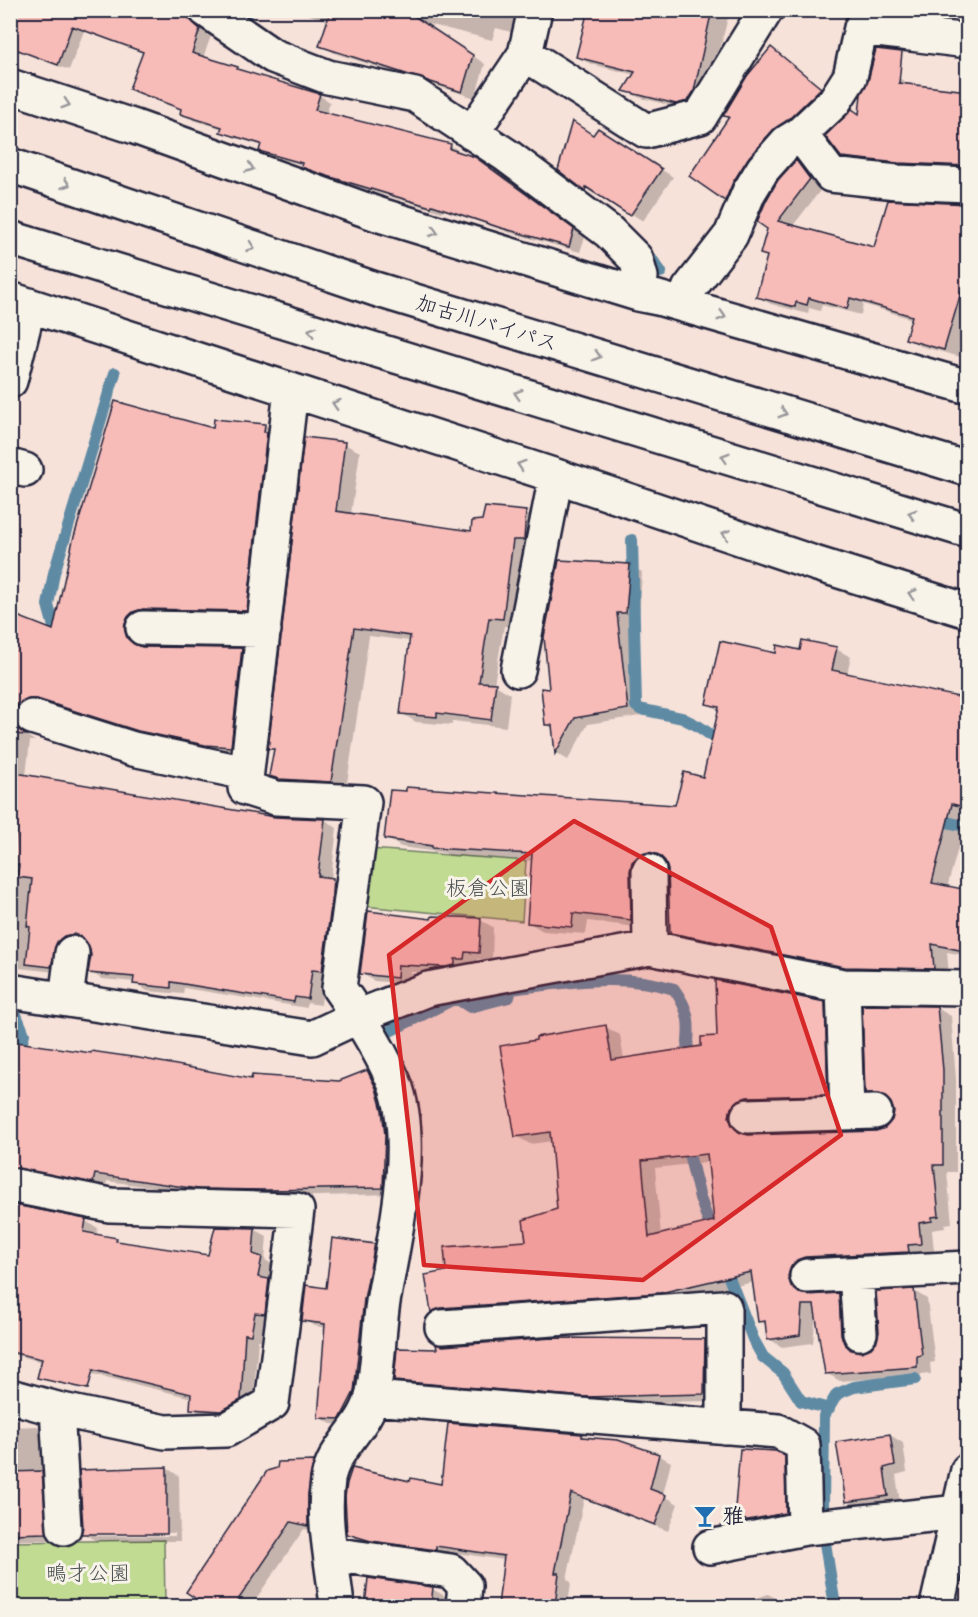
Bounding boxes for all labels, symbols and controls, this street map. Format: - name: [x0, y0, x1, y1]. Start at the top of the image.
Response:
- one-way arrow: [60, 97, 71, 110]
- one-way arrow: [244, 161, 255, 174]
- one-way arrow: [60, 177, 71, 189]
- one-way arrow: [429, 225, 439, 237]
- one-way arrow: [245, 239, 255, 252]
- street label: 加古川バイパス: [413, 287, 561, 358]
- one-way arrow: [716, 309, 727, 321]
- one-way arrow: [307, 326, 318, 338]
- one-way arrow: [591, 349, 602, 361]
- one-way arrow: [513, 389, 524, 401]
- one-way arrow: [331, 399, 342, 412]
- one-way arrow: [777, 406, 788, 418]
- one-way arrow: [720, 452, 731, 464]
- one-way arrow: [516, 460, 527, 472]
- one-way arrow: [907, 509, 917, 521]
- one-way arrow: [721, 528, 732, 541]
- one-way arrow: [907, 589, 918, 601]
- park label: 板倉公園: [446, 873, 530, 902]
- place label: 雅: [723, 1501, 744, 1530]
- bar icon: 雅: [692, 1503, 718, 1529]
- park label: 鴫才公園: [46, 1558, 130, 1587]

